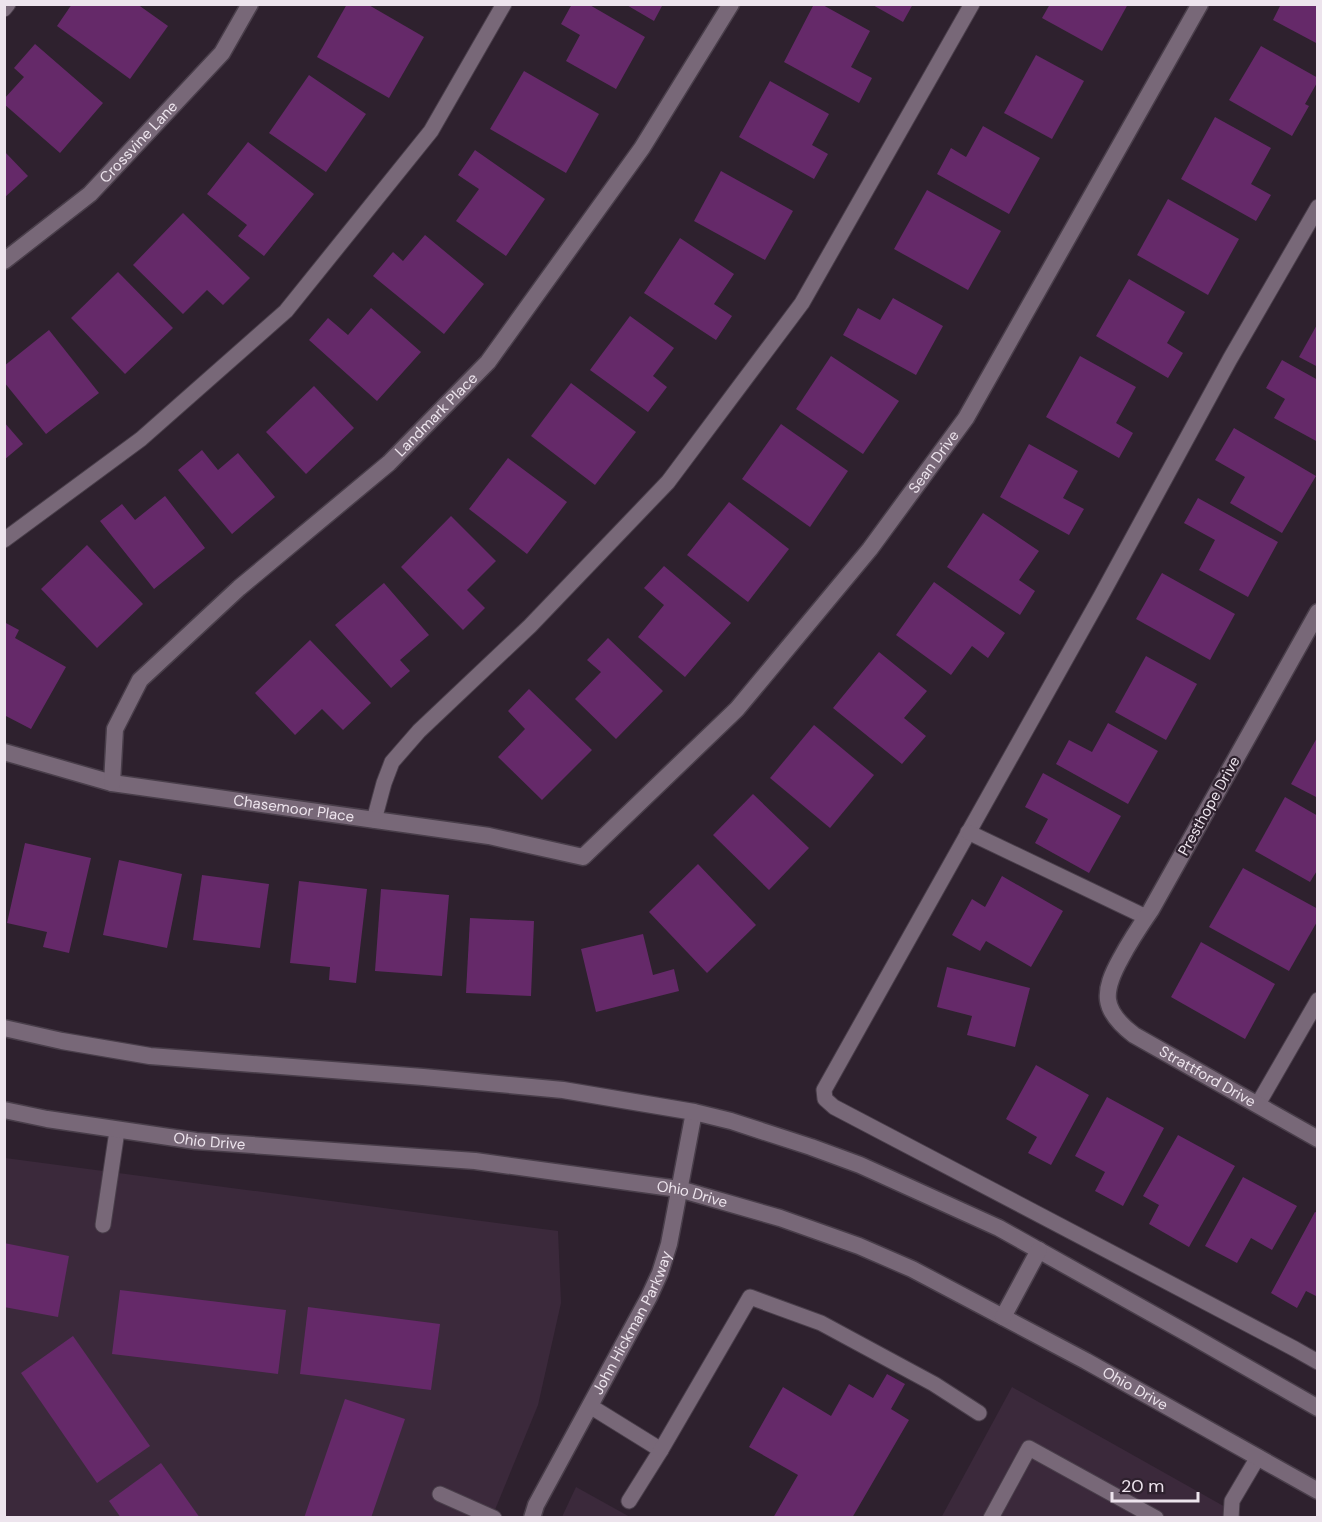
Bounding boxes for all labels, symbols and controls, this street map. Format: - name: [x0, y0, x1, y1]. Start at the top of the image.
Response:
- street label: Crossvine Lane: [95, 97, 182, 188]
- street label: Landmark Place: [391, 368, 482, 461]
- street label: Sean Drive: [904, 426, 964, 498]
- street label: Presthope Drive: [1173, 753, 1245, 859]
- street label: Chasemoor Place: [232, 790, 356, 827]
- street label: Strattford Drive: [1156, 1041, 1259, 1112]
- street label: Ohio Drive: [172, 1128, 246, 1155]
- street label: Ohio Drive: [656, 1176, 730, 1212]
- street label: John Hickman Parkway: [588, 1248, 676, 1398]
- street label: Ohio Drive: [1099, 1362, 1172, 1415]
- scale bar: [1112, 1465, 1198, 1503]
- text: 20 m: [1121, 1474, 1164, 1498]

